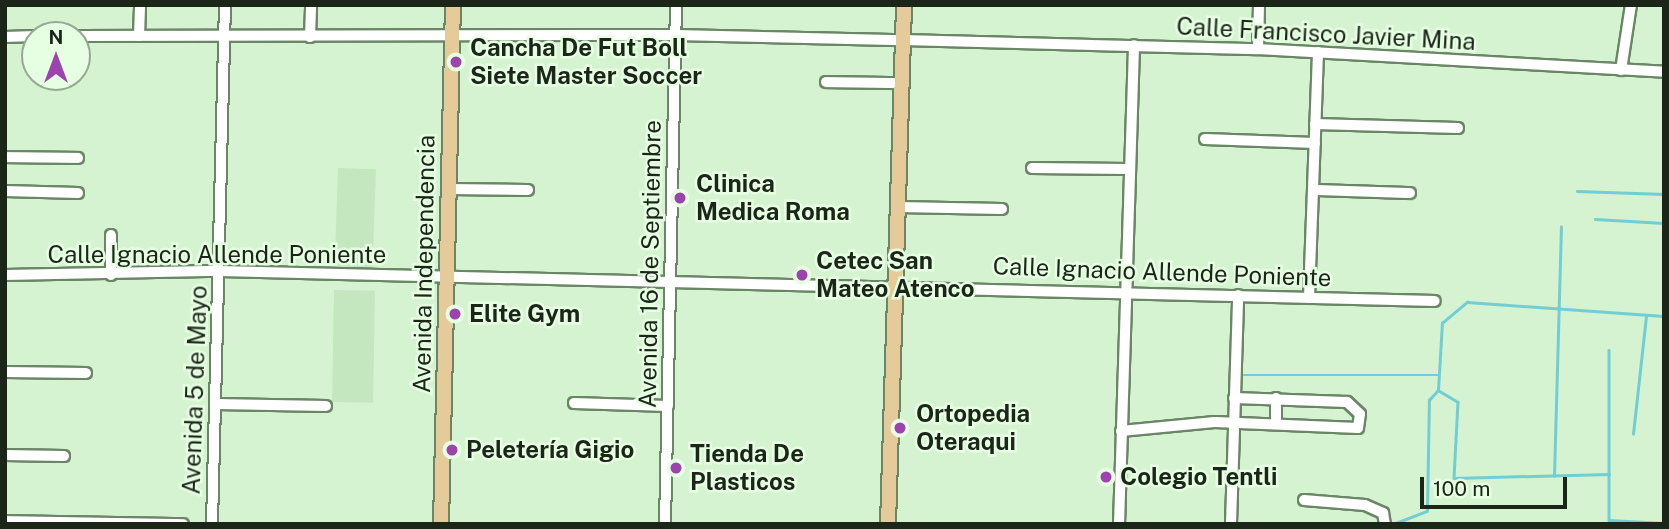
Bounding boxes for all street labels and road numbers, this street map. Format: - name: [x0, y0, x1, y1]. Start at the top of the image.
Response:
- street label: Calle Francisco Javier Mina: [1176, 12, 1476, 56]
- street label: Avenida 16 de Septiembre: [633, 119, 667, 409]
- street label: Avenida Independencia: [407, 135, 441, 393]
- street label: Calle Ignacio Allende Poniente: [47, 241, 387, 269]
- street label: Calle Ignacio Allende Poniente: [992, 252, 1332, 292]
- street label: Avenida 5 de Mayo: [177, 285, 213, 495]

